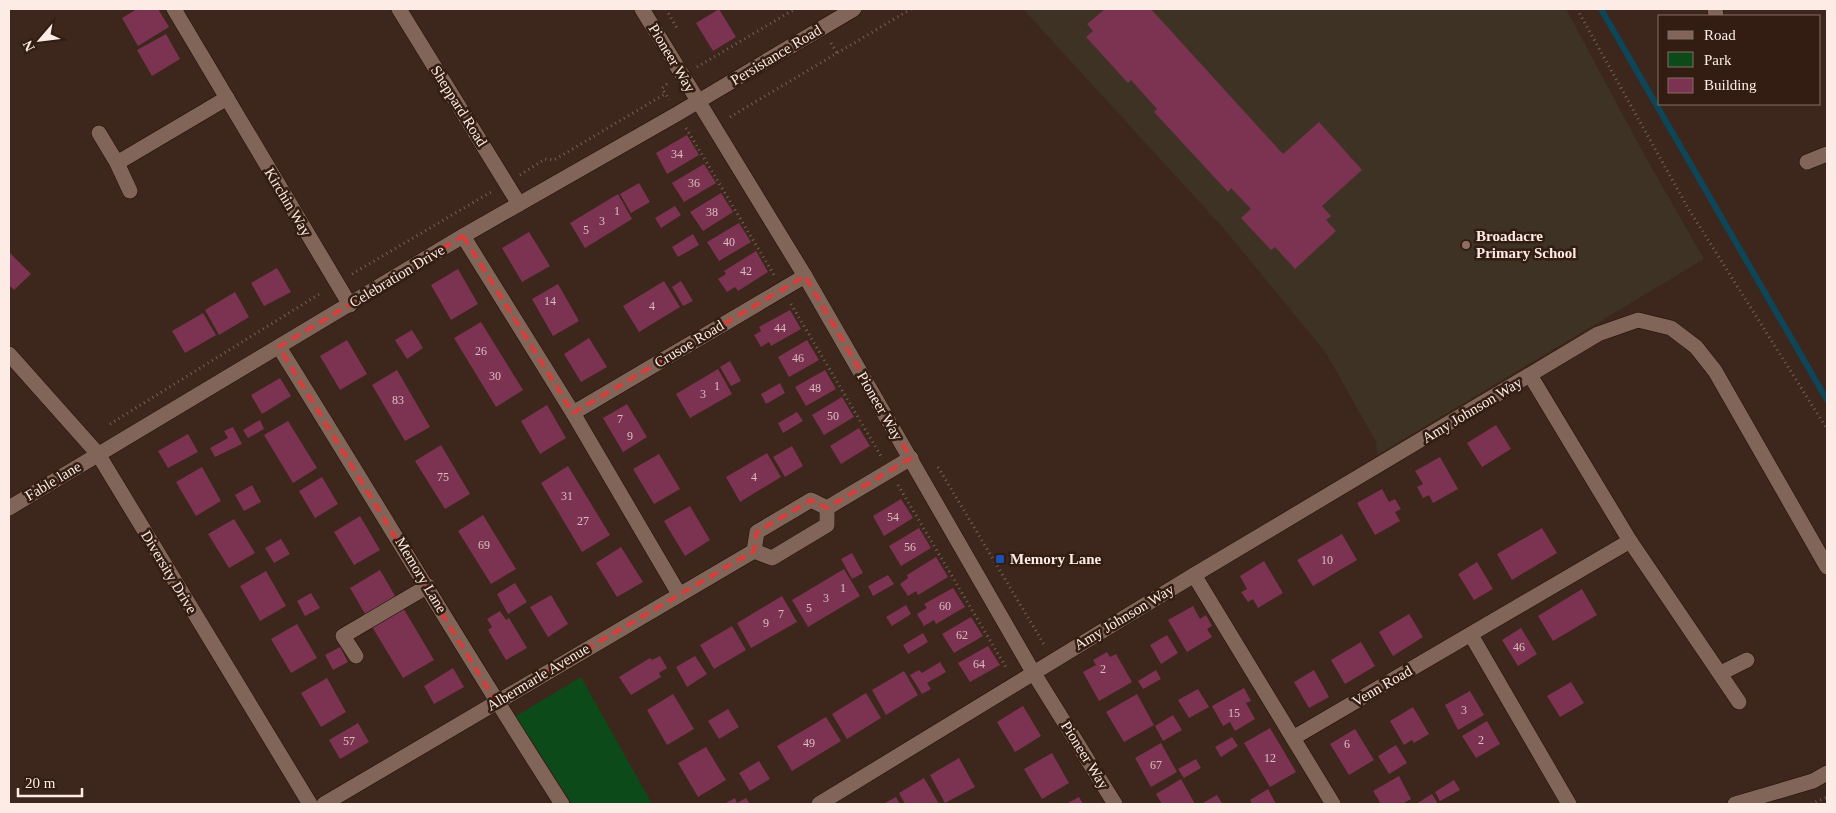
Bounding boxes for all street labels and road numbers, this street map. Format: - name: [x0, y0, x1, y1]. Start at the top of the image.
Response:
- street label: Pioneer Way: [645, 21, 699, 95]
- street label: Persistance Road: [728, 21, 825, 88]
- street label: Sheppard Road: [428, 63, 490, 150]
- street label: Kirchin Way: [261, 165, 315, 239]
- street label: Celebration Drive: [347, 241, 448, 311]
- street label: Crusoe Road: [651, 317, 727, 371]
- street label: Pioneer Way: [854, 369, 906, 444]
- street label: Amy Johnson Way: [1419, 374, 1525, 446]
- street label: Fable lane: [22, 458, 84, 504]
- street label: Diversity Drive: [138, 528, 200, 617]
- street label: Memory Lane: [392, 534, 450, 616]
- street label: Amy Johnson Way: [1071, 581, 1177, 653]
- street label: Albermarle Avenue: [484, 640, 592, 714]
- street label: Venn Road: [1349, 662, 1415, 709]
- street label: Pioneer Way: [1058, 718, 1112, 792]

